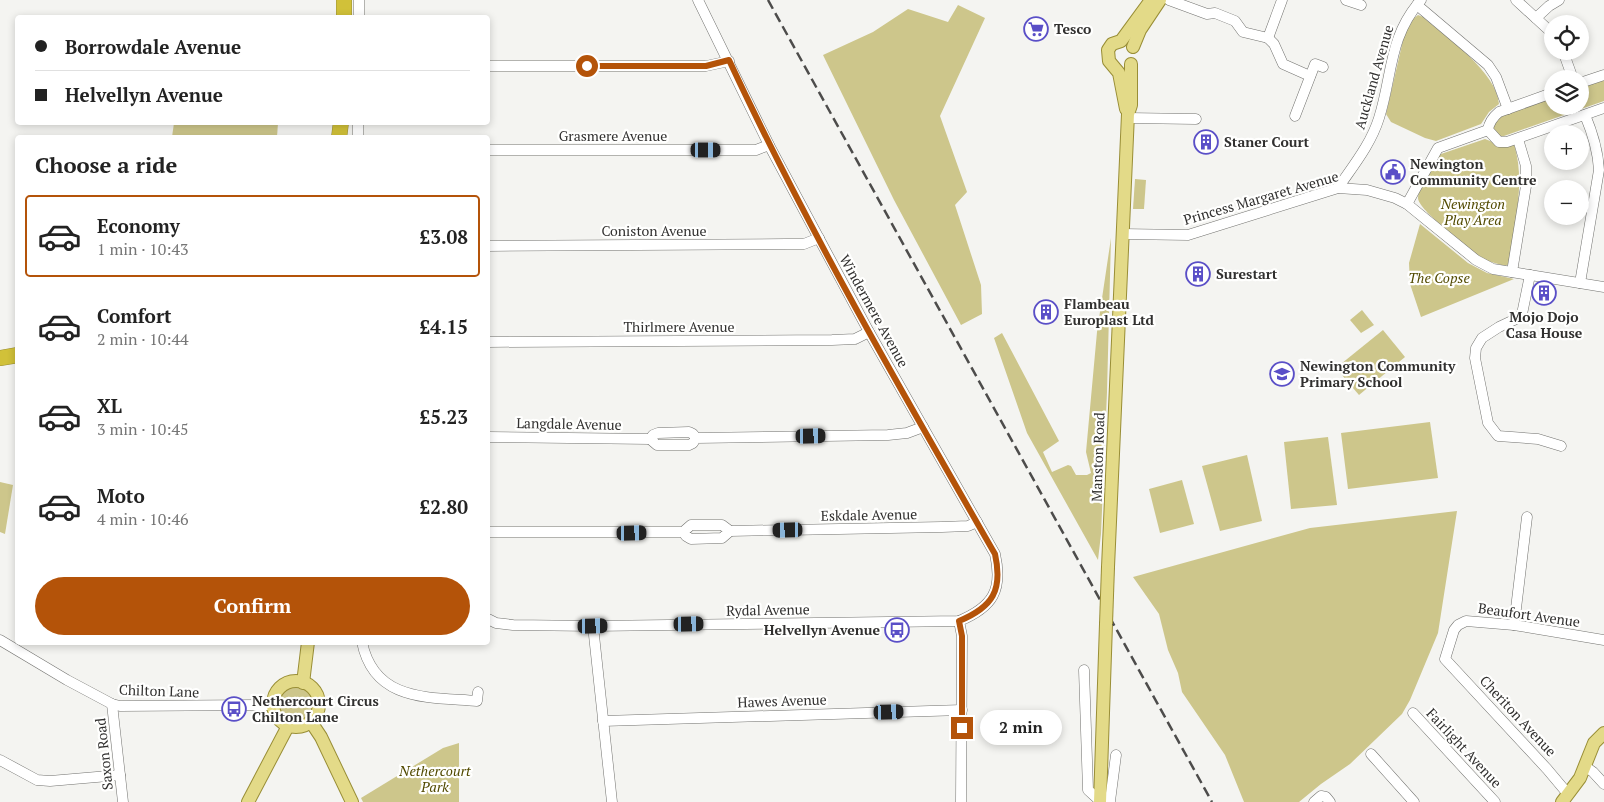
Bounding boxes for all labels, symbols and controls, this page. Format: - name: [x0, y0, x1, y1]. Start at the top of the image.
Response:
- map controls: [1544, 15, 1589, 225]
- button: locate: [1544, 15, 1589, 60]
- supermarket icon: Tesco: [1023, 16, 1049, 42]
- place label: Tesco: [1054, 19, 1091, 38]
- street label: Auckland Avenue: [1350, 22, 1397, 131]
- text: Borrowdale Avenue: [65, 34, 241, 59]
- route start: [576, 55, 598, 77]
- button: layers: [1544, 70, 1589, 115]
- text: Helvellyn Avenue: [65, 82, 223, 107]
- button: +: [1544, 125, 1589, 170]
- street label: Grasmere Avenue: [559, 126, 667, 145]
- building icon: Staner Court: [1193, 129, 1219, 155]
- place label: Staner Court: [1224, 132, 1309, 151]
- car: [691, 143, 721, 158]
- text: Choose a ride: [35, 150, 177, 179]
- place label: Newington Community Centre: [1410, 154, 1537, 189]
- public building icon: Newington Community Centre: [1380, 159, 1406, 185]
- street label: Princess Margaret Avenue: [1181, 166, 1341, 229]
- button: −: [1544, 180, 1589, 225]
- park label: Newington Play Area: [1440, 194, 1505, 229]
- text: Economy: [97, 213, 180, 238]
- icon: car: [37, 214, 82, 259]
- street label: Coniston Avenue: [601, 221, 707, 240]
- text: £3.08: [419, 224, 468, 249]
- text: 1 min · 10:43: [97, 238, 189, 260]
- street label: Windermere Avenue: [836, 251, 913, 371]
- building icon: Surestart: [1185, 261, 1211, 287]
- place label: Surestart: [1216, 264, 1278, 283]
- park label: The Copse: [1408, 268, 1470, 287]
- building icon: Mojo Dojo Casa House: [1531, 280, 1557, 306]
- place label: Flambeau Europlast Ltd: [1064, 294, 1155, 329]
- building icon: Flambeau Europlast Ltd: [1033, 299, 1059, 325]
- text: Comfort: [97, 303, 172, 328]
- icon: car: [37, 304, 82, 349]
- place label: Mojo Dojo Casa House: [1506, 307, 1583, 342]
- text: £4.15: [419, 314, 468, 339]
- street label: Thirlmere Avenue: [623, 317, 735, 336]
- text: 2 min · 10:44: [97, 328, 189, 350]
- place label: Newington Community Primary School: [1300, 356, 1456, 391]
- school or university icon: Newington Community Primary School: [1269, 361, 1295, 387]
- text: XL: [97, 393, 122, 418]
- icon: car: [37, 394, 82, 439]
- text: £5.23: [419, 404, 468, 429]
- street label: Manston Road: [1086, 412, 1109, 502]
- street label: Langdale Avenue: [516, 413, 622, 434]
- text: 3 min · 10:45: [97, 418, 189, 440]
- car: [795, 428, 826, 444]
- text: Moto: [97, 483, 145, 508]
- icon: car: [37, 484, 82, 529]
- text: £2.80: [419, 494, 468, 519]
- street label: Eskdale Avenue: [821, 504, 917, 525]
- text: 4 min · 10:46: [97, 508, 189, 530]
- car: [772, 522, 803, 538]
- car: [616, 525, 647, 541]
- button: Confirm: [35, 577, 470, 635]
- street label: Beaufort Avenue: [1477, 598, 1581, 631]
- street label: Rydal Avenue: [726, 599, 810, 620]
- car: [673, 616, 704, 632]
- bus stop icon: Helvellyn Avenue: [884, 617, 910, 643]
- car: [577, 618, 608, 634]
- place label: Helvellyn Avenue: [764, 620, 880, 639]
- street label: Cheriton Avenue: [1476, 671, 1561, 760]
- street label: Chilton Lane: [118, 680, 200, 701]
- street label: Hawes Avenue: [737, 689, 827, 712]
- place label: Nethercourt Circus Chilton Lane: [252, 691, 379, 726]
- bus stop icon: Nethercourt Circus Chilton Lane: [221, 696, 247, 722]
- car: [873, 704, 904, 720]
- street label: Fairlight Avenue: [1422, 704, 1506, 792]
- callout: 2 min: [980, 710, 1062, 746]
- text: 2 min: [999, 716, 1043, 738]
- street label: Saxon Road: [90, 717, 117, 791]
- route end: [951, 717, 973, 739]
- park label: Nethercourt Park: [398, 761, 471, 796]

